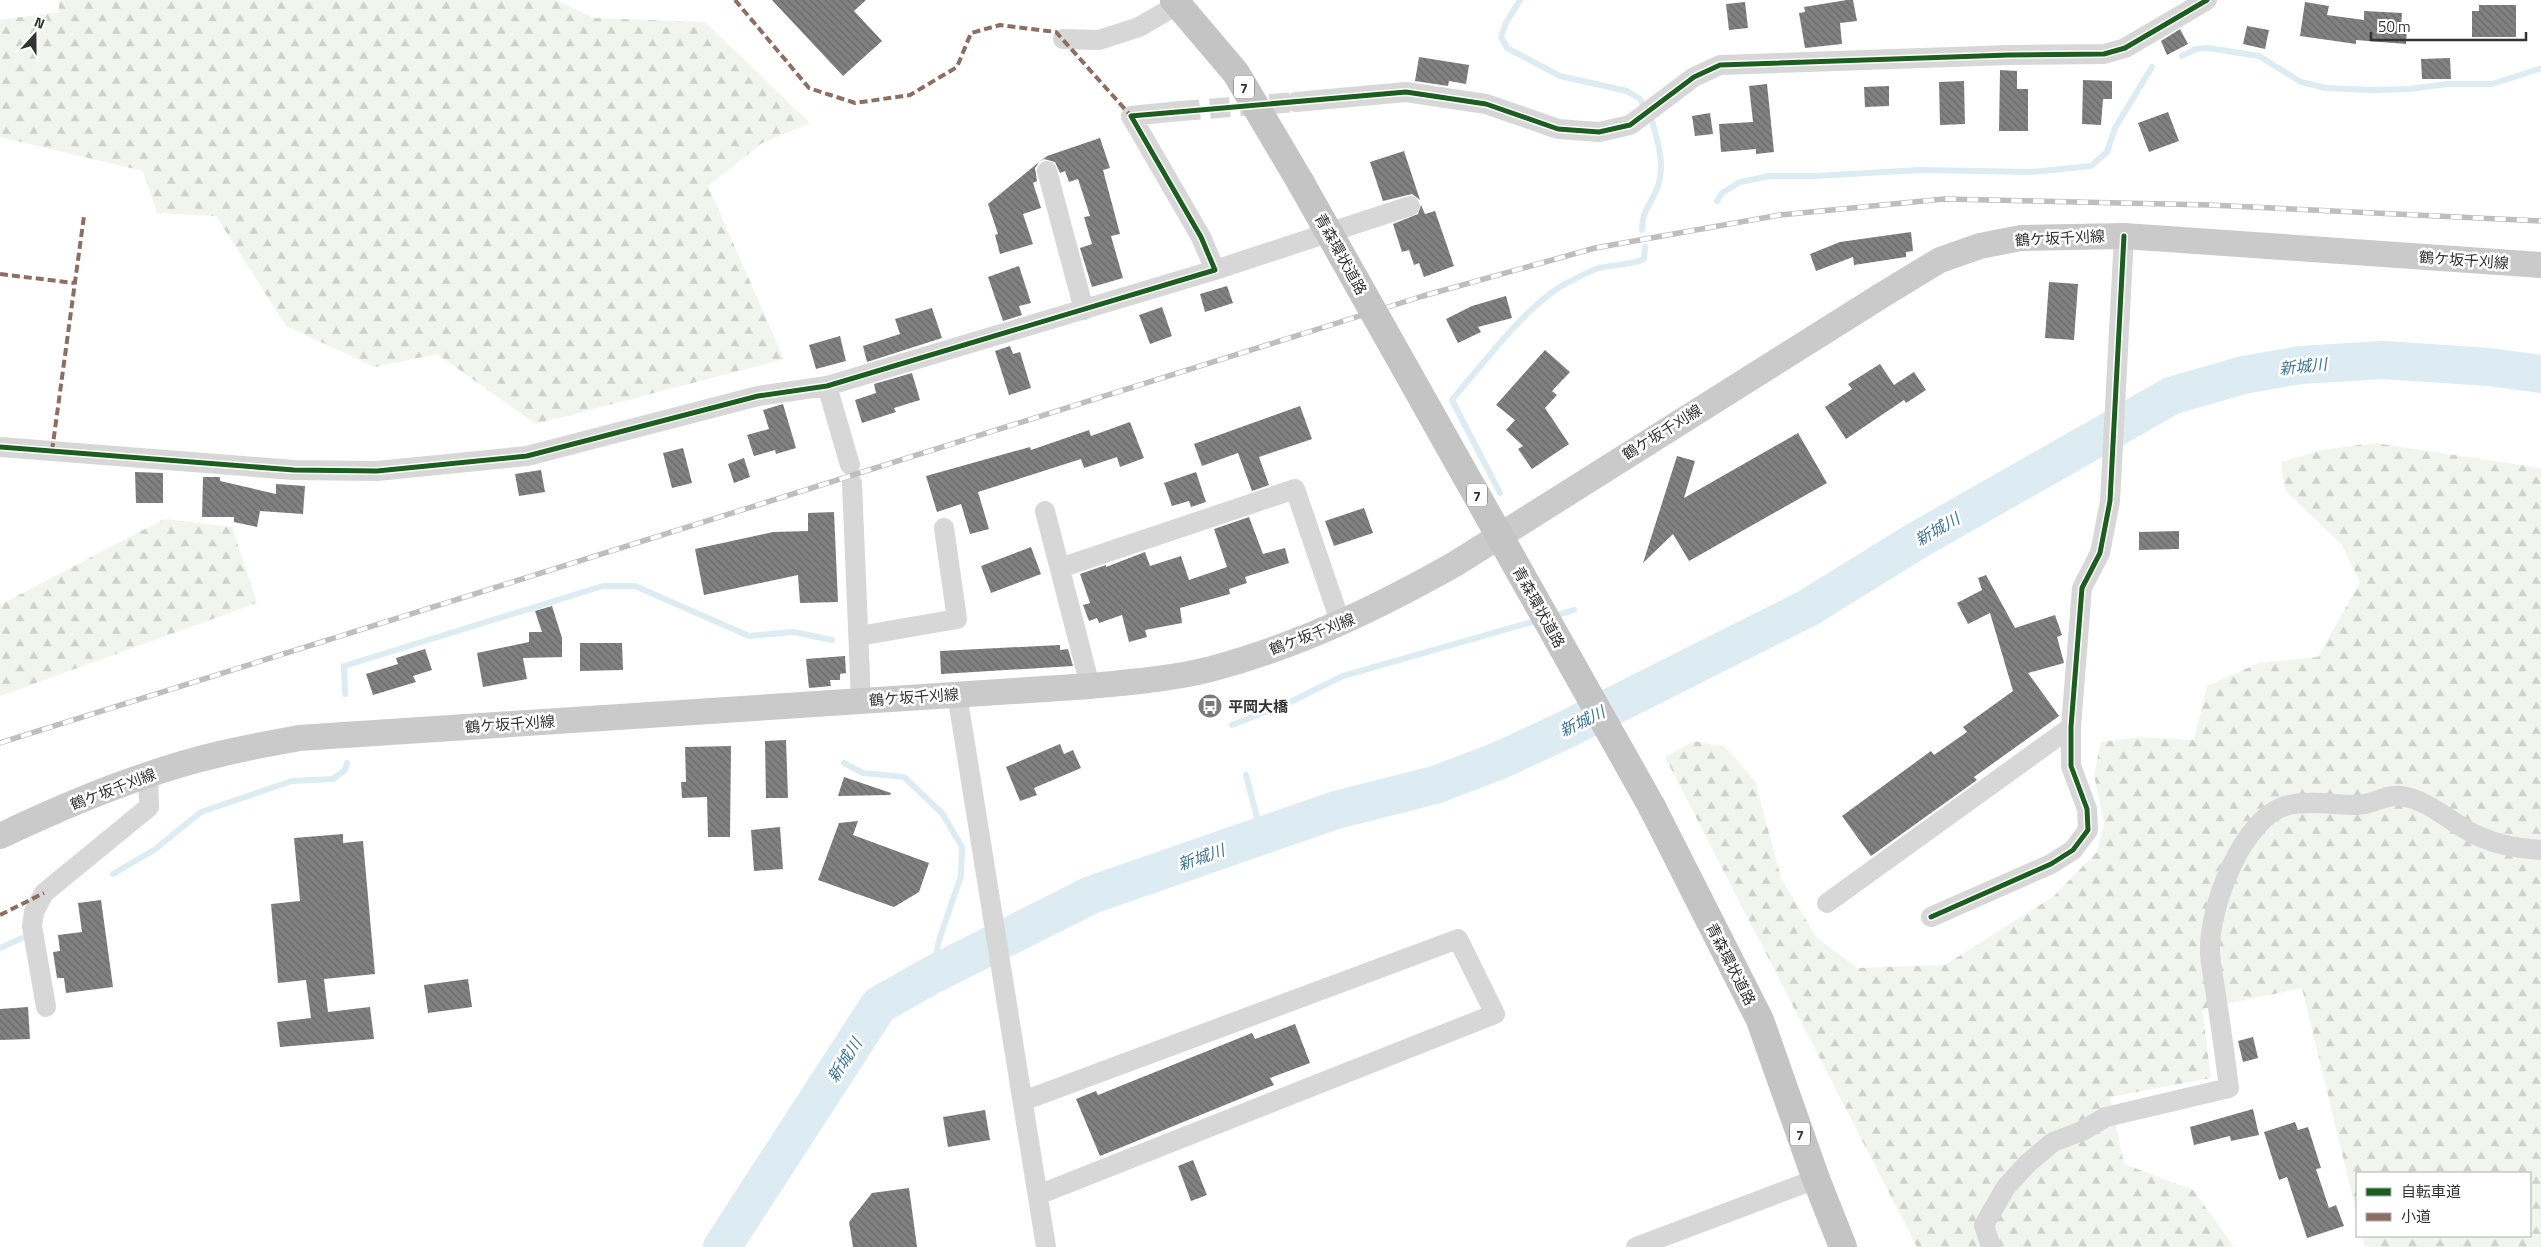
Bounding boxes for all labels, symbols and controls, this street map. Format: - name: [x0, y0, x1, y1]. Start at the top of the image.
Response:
- north arrow: [10, 10, 60, 60]
- scale bar: [2371, 10, 2526, 42]
- text: N: [32, 11, 48, 34]
- text: 50 m: [2378, 15, 2411, 38]
- road number: 7: [1234, 75, 1254, 98]
- street label: 青森環状道路: [1309, 209, 1373, 299]
- street label: 鶴ケ坂千刈線: [2014, 224, 2106, 252]
- street label: 鶴ケ坂千刈線: [2418, 245, 2510, 275]
- water label: 新城川: [2278, 351, 2330, 380]
- street label: 鶴ケ坂千刈線: [1618, 398, 1706, 466]
- road number: 7: [1467, 484, 1487, 506]
- water label: 新城川: [1910, 506, 1966, 551]
- street label: 青森環状道路: [1507, 562, 1571, 652]
- street label: 鶴ケ坂千刈線: [1266, 607, 1358, 661]
- street label: 鶴ケ坂千刈線: [868, 682, 960, 712]
- bus stop icon: 平岡大橋: [1197, 693, 1223, 719]
- place label: 平岡大橋: [1228, 695, 1289, 718]
- water label: 新城川: [1555, 699, 1611, 742]
- street label: 鶴ケ坂千刈線: [464, 709, 556, 739]
- street label: 鶴ケ坂千刈線: [67, 762, 159, 816]
- water label: 新城川: [1174, 837, 1229, 876]
- street label: 青森環状道路: [1700, 919, 1762, 1009]
- water label: 新城川: [821, 1032, 868, 1087]
- road number: 7: [1790, 1122, 1810, 1146]
- legend: [2356, 1172, 2531, 1237]
- text: 自転車道: [2401, 1180, 2461, 1203]
- text: 小道: [2401, 1205, 2431, 1228]

